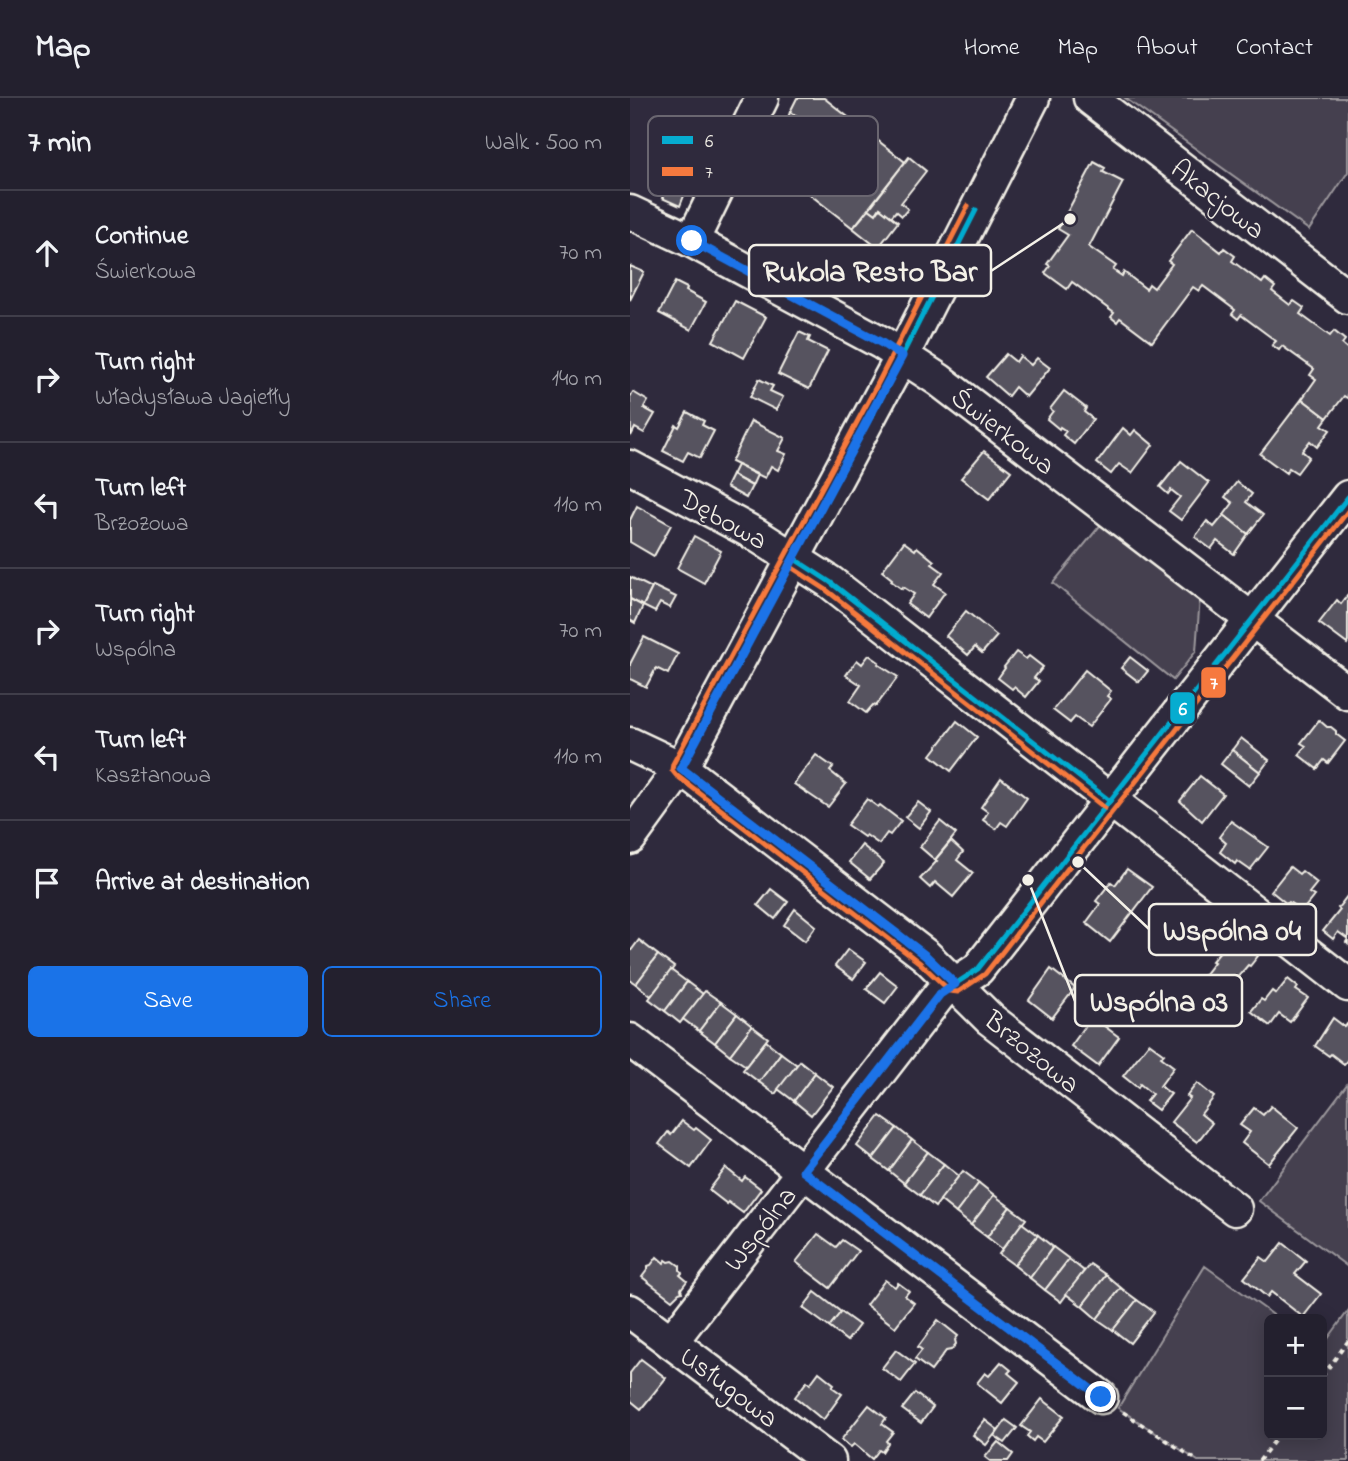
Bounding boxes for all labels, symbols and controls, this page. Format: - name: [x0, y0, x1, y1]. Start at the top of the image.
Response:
- text: Map: [35, 24, 91, 72]
- text: Home: [964, 31, 1020, 66]
- text: Map: [1058, 31, 1098, 66]
- text: About: [1136, 31, 1198, 66]
- text: Contact: [1236, 31, 1313, 66]
- legend: [648, 116, 878, 196]
- text: 7 min: [28, 122, 91, 166]
- text: Walk · 500 m: [485, 127, 602, 160]
- text: 6: [705, 129, 713, 156]
- street label: Akacjowa: [1161, 151, 1273, 251]
- text: 7: [705, 160, 713, 187]
- text: Continue: [95, 218, 188, 256]
- route start: [676, 225, 707, 256]
- icon: ahead: [28, 234, 66, 272]
- text: 70 m: [559, 237, 602, 270]
- callout: Rukola Resto Bar: [749, 245, 991, 296]
- text: Rukola Resto Bar: [763, 252, 978, 296]
- text: Świerkowa: [95, 256, 196, 289]
- text: Turn right: [95, 344, 195, 382]
- icon: right: [28, 360, 66, 398]
- text: 140 m: [552, 363, 602, 396]
- street label: Świerkowa: [941, 379, 1063, 487]
- text: Władysława Jagiełły: [95, 382, 290, 415]
- text: Turn left: [95, 470, 186, 508]
- street label: Dębowa: [670, 479, 774, 562]
- icon: left: [28, 486, 66, 524]
- text: 110 m: [554, 489, 602, 522]
- text: Brzozowa: [95, 508, 188, 541]
- text: Turn right: [95, 596, 195, 634]
- icon: right: [28, 612, 66, 650]
- text: 70 m: [559, 615, 602, 648]
- text: Wspólna: [95, 634, 176, 667]
- line badge: 7: [1200, 666, 1227, 699]
- text: 7: [1210, 671, 1218, 698]
- line badge: 6: [1169, 691, 1196, 725]
- text: 6: [1179, 697, 1188, 724]
- text: Turn left: [95, 722, 186, 760]
- icon: left: [28, 738, 66, 776]
- text: 110 m: [554, 741, 602, 774]
- text: Kasztanowa: [95, 760, 211, 793]
- icon: arrive: [28, 864, 66, 902]
- text: Arrive at destination: [95, 864, 310, 902]
- callout: Wspólna 04: [1149, 904, 1316, 955]
- text: Wspólna 04: [1163, 911, 1302, 955]
- button: Save: [28, 966, 308, 1037]
- button: Share: [322, 966, 602, 1037]
- callout: Wspólna 03: [1075, 975, 1242, 1026]
- text: Wspólna 03: [1090, 982, 1228, 1026]
- street label: Brzozowa: [973, 1001, 1088, 1105]
- street label: Wspólna: [715, 1179, 808, 1282]
- map controls: [1264, 1314, 1327, 1440]
- button: +: [1264, 1314, 1327, 1377]
- street label: Usługowa: [670, 1338, 786, 1440]
- button: −: [1264, 1377, 1327, 1440]
- route end: [1085, 1381, 1116, 1412]

